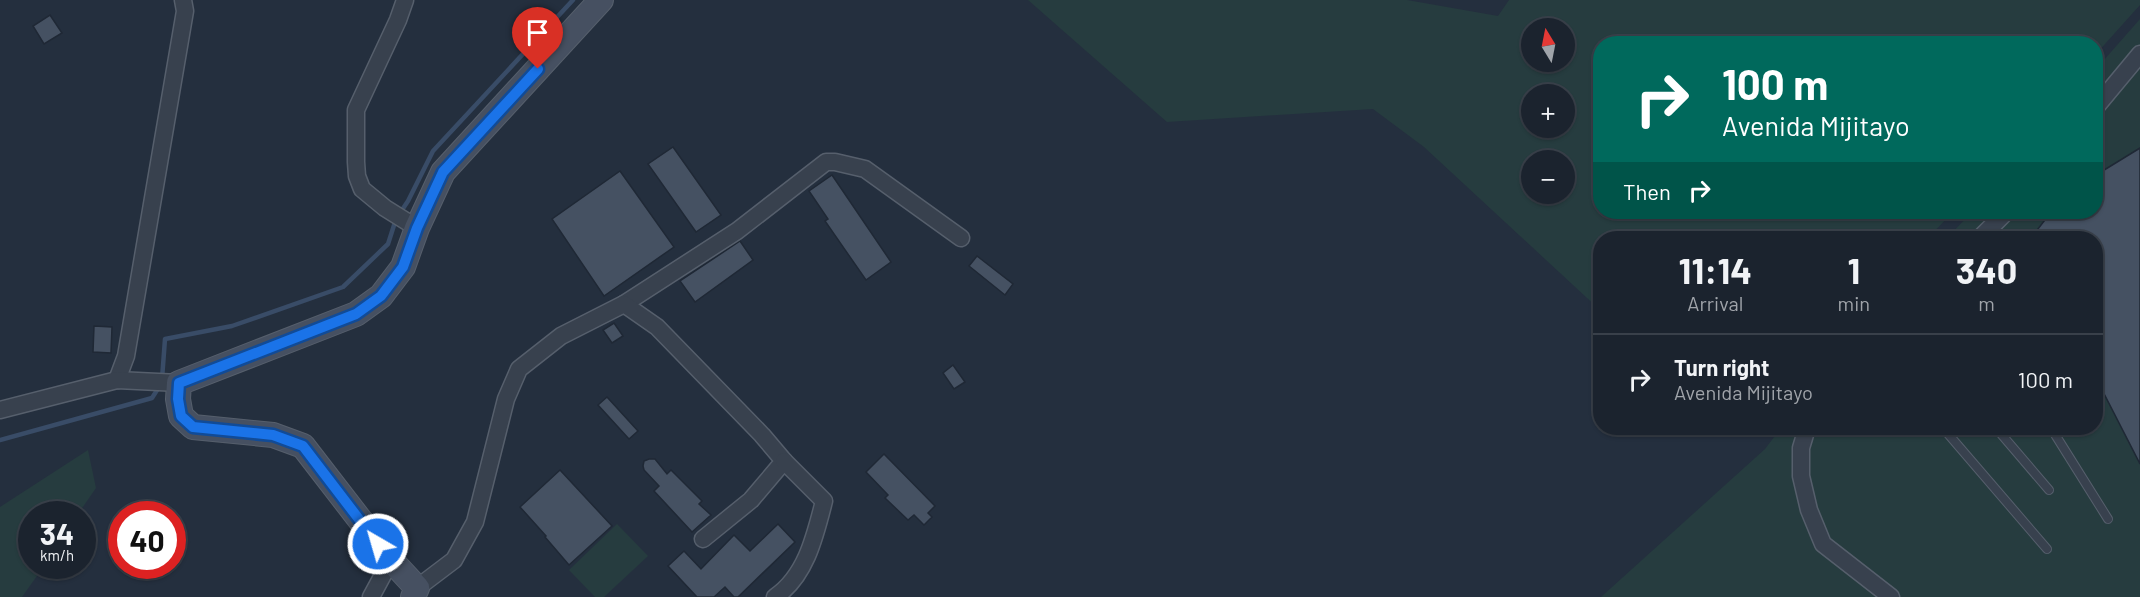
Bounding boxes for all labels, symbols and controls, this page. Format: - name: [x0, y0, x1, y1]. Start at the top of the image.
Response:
- pin: [512, 7, 563, 69]
- icon: arrive: [521, 16, 554, 49]
- north arrow: [1521, 18, 1575, 72]
- map controls: [1521, 18, 1575, 204]
- text: 100 m: [1722, 58, 1828, 108]
- icon: right: [1623, 60, 1701, 138]
- button: +: [1521, 84, 1575, 138]
- text: Avenida Mijitayo: [1722, 109, 1910, 141]
- button: −: [1521, 150, 1575, 204]
- icon: right: [1683, 174, 1716, 207]
- text: Then: [1623, 178, 1671, 204]
- text: 11:14: [1679, 248, 1752, 291]
- text: 1: [1847, 248, 1860, 291]
- text: 340: [1956, 248, 2017, 291]
- text: Arrival: [1687, 291, 1743, 315]
- text: min: [1838, 291, 1870, 315]
- text: m: [1978, 291, 1995, 315]
- text: Turn right: [1674, 354, 1769, 380]
- icon: right: [1623, 363, 1656, 396]
- text: 100 m: [2018, 366, 2073, 392]
- text: Avenida Mijitayo: [1674, 380, 1813, 404]
- speed limit sign: 40: [108, 501, 186, 579]
- position arrow: [346, 512, 410, 576]
- text: 34: [40, 515, 74, 551]
- text: km/h: [40, 546, 74, 564]

